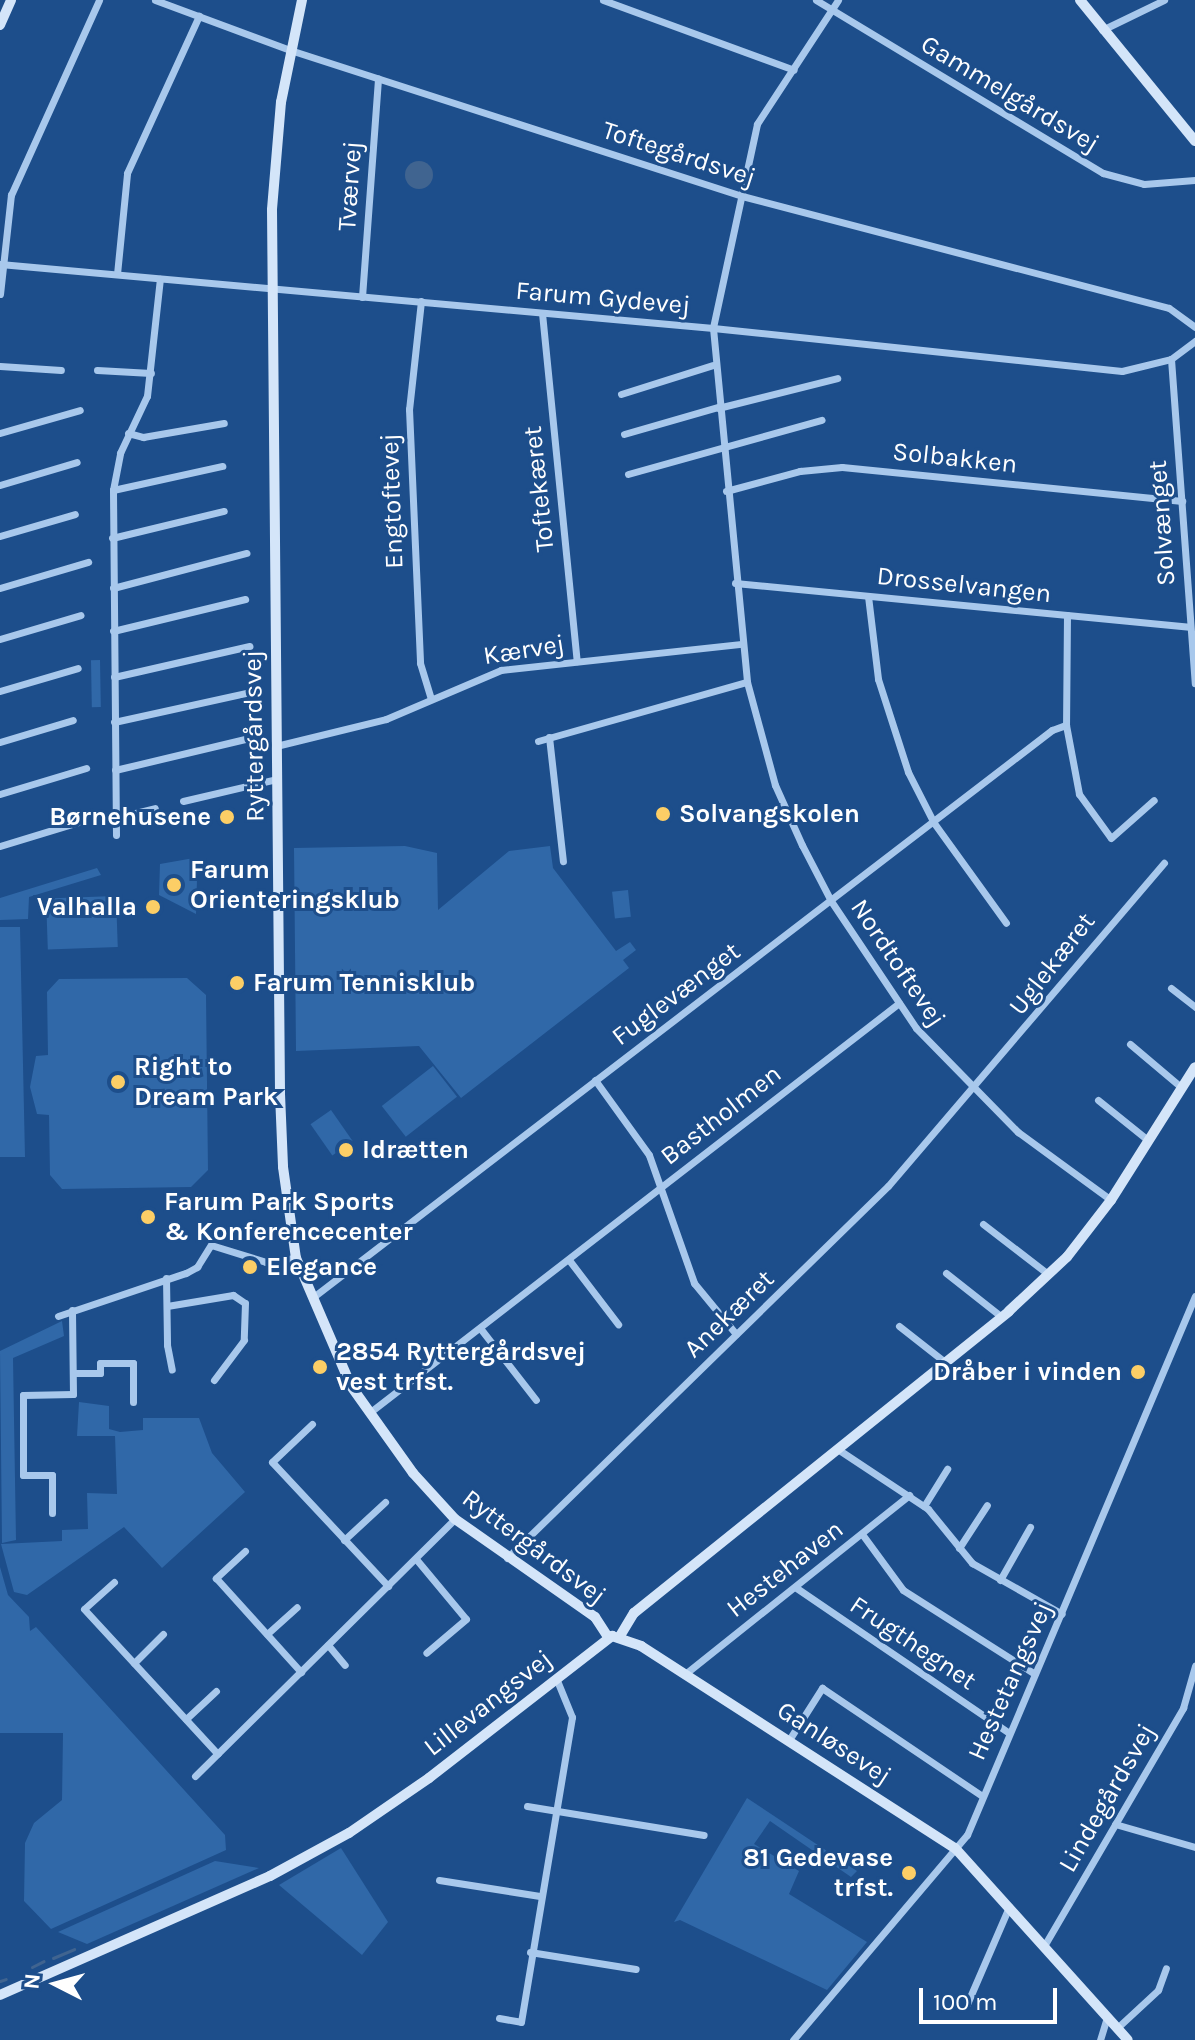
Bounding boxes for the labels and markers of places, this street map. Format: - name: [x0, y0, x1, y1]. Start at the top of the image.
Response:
- place label: Solvangskolen: [679, 798, 860, 830]
- place label: Børnehusene: [49, 801, 211, 833]
- marker: Solvangskolen: [654, 805, 672, 823]
- marker: Børnehusene: [218, 808, 236, 826]
- place label: Farum Orienteringsklub: [190, 854, 400, 916]
- marker: Farum Orienteringsklub: [165, 876, 183, 894]
- place label: Valhalla: [37, 891, 137, 923]
- marker: Valhalla: [144, 898, 162, 916]
- place label: Farum Tennisklub: [253, 967, 475, 999]
- marker: Farum Tennisklub: [228, 974, 246, 992]
- place label: Right to Dream Park: [134, 1051, 278, 1112]
- marker: Right to Dream Park: [109, 1073, 127, 1091]
- place label: Idrætten: [362, 1134, 469, 1166]
- marker: Idrætten: [337, 1141, 355, 1159]
- place label: Farum Park Sports & Konferencecenter: [164, 1186, 413, 1248]
- marker: Farum Park Sports & Konferencecenter: [139, 1208, 157, 1226]
- place label: Elegance: [266, 1251, 377, 1283]
- marker: Elegance: [241, 1258, 259, 1276]
- place label: 2854 Ryttergårdsvej vest trfst.: [336, 1336, 586, 1398]
- place label: Dråber i vinden: [933, 1356, 1122, 1388]
- marker: 2854 Ryttergårdsvej vest trfst.: [311, 1358, 329, 1376]
- marker: Dråber i vinden: [1129, 1363, 1147, 1381]
- place label: 81 Gedevase trfst.: [743, 1842, 893, 1904]
- marker: 81 Gedevase trfst.: [900, 1864, 918, 1882]

